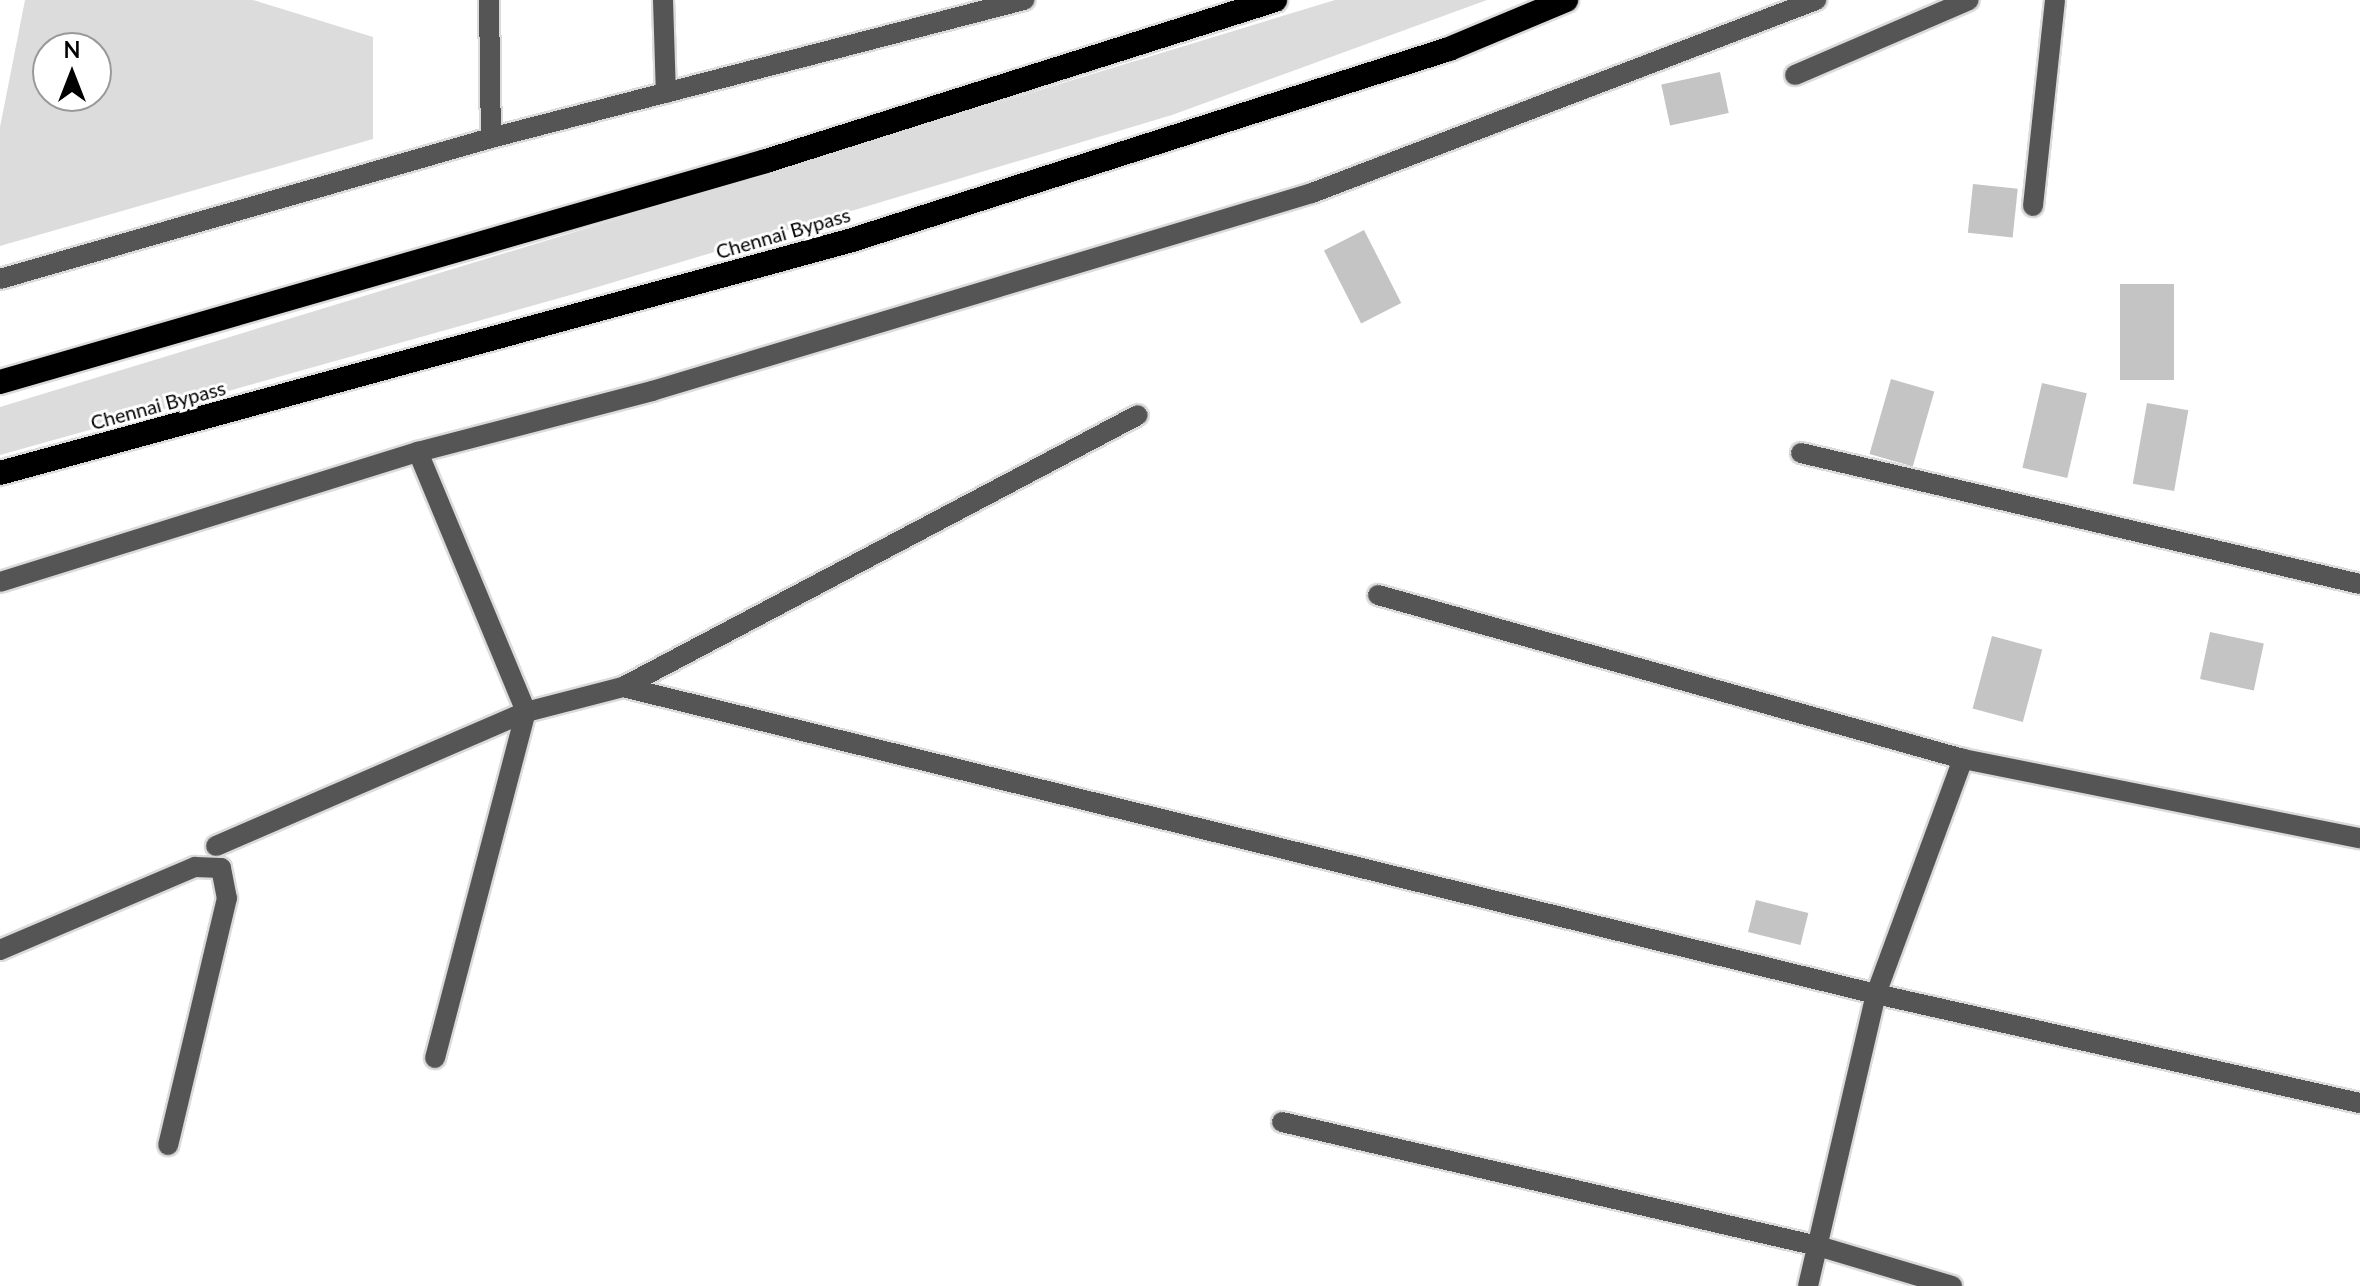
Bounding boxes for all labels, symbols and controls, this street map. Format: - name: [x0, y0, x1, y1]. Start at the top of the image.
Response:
- north arrow: [32, 32, 112, 112]
- text: N: [64, 36, 80, 63]
- street label: Chennai Bypass: [713, 202, 853, 264]
- street label: Chennai Bypass: [88, 375, 228, 435]

